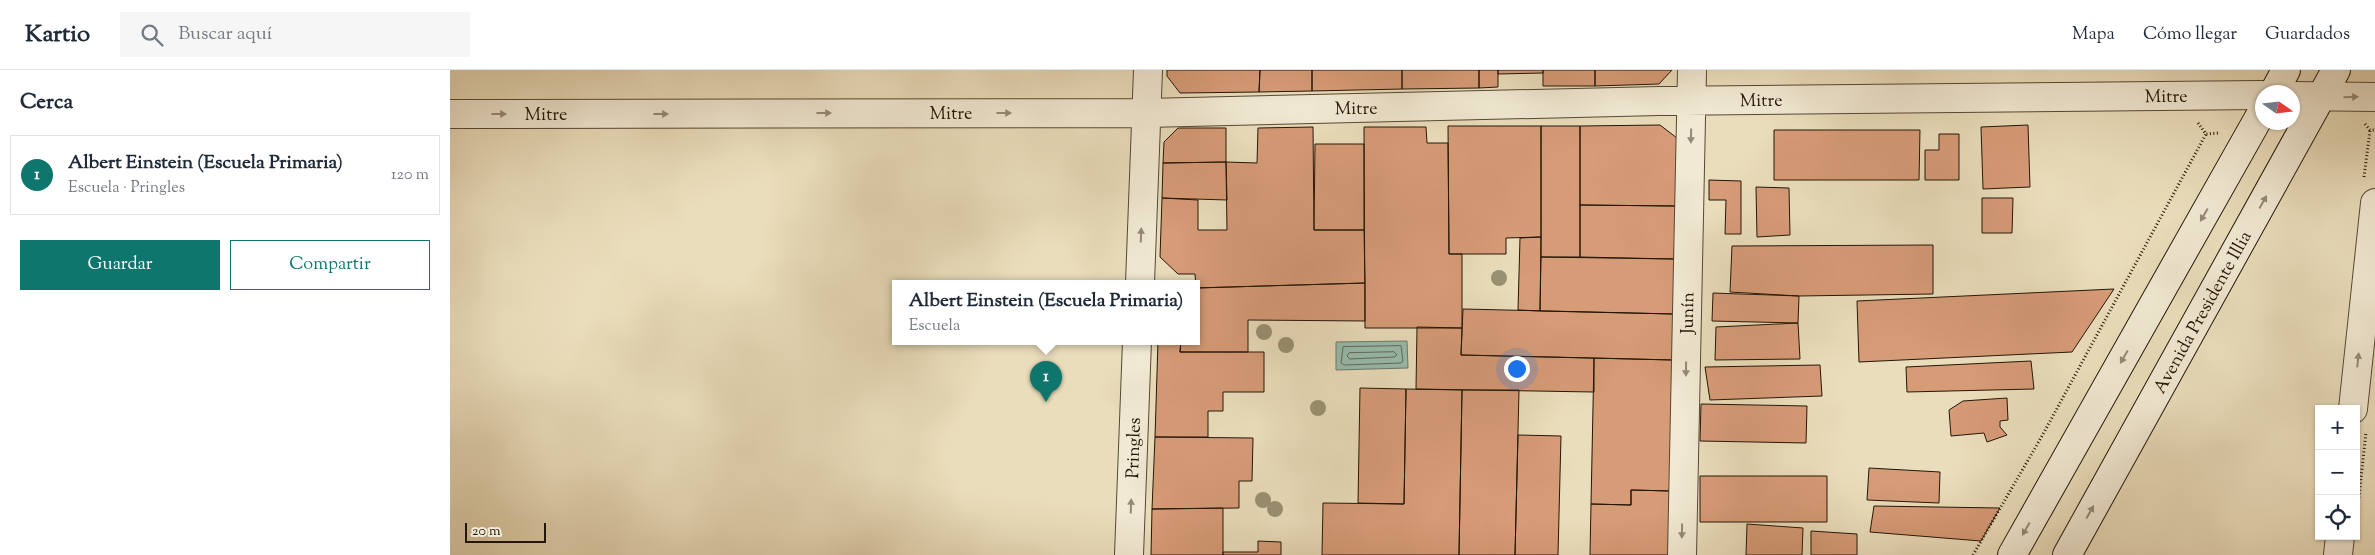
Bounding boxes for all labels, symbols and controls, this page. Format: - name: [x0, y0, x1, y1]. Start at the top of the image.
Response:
- search box: [120, 12, 470, 57]
- text: Kartio: [25, 18, 90, 52]
- icon: search: [138, 21, 166, 49]
- text: Buscar aquí: [178, 21, 272, 48]
- text: Mapa: [2072, 22, 2115, 48]
- text: Cómo llegar: [2143, 22, 2237, 48]
- text: Guardados: [2265, 22, 2350, 48]
- street label: Mitre: [2144, 85, 2188, 111]
- north arrow: [2255, 85, 2300, 130]
- text: Cerca: [20, 88, 73, 118]
- street label: Mitre: [1739, 89, 1783, 115]
- one-way arrow: [2343, 93, 2359, 101]
- street label: Mitre: [1334, 97, 1378, 123]
- street label: Mitre: [930, 102, 972, 128]
- street label: Mitre: [525, 103, 567, 129]
- one-way arrow: [816, 109, 832, 117]
- one-way arrow: [996, 109, 1012, 117]
- one-way arrow: [491, 110, 507, 118]
- one-way arrow: [653, 110, 669, 118]
- one-way arrow: [1687, 128, 1695, 144]
- text: Albert Einstein (Escuela Primaria): [68, 150, 343, 177]
- text: 1: [34, 164, 40, 187]
- text: 120 m: [391, 164, 429, 187]
- text: Escuela · Pringles: [68, 177, 185, 200]
- one-way arrow: [2259, 195, 2267, 209]
- one-way arrow: [2200, 208, 2208, 223]
- one-way arrow: [1138, 226, 1146, 242]
- street label: Avenida Presidente Illia: [2148, 227, 2259, 399]
- button: Guardar: [20, 240, 220, 290]
- button: Compartir: [230, 240, 430, 290]
- popup: [892, 280, 1200, 345]
- text: Albert Einstein (Escuela Primaria): [909, 288, 1183, 315]
- street label: Junín: [1676, 291, 1702, 335]
- text: Escuela: [909, 315, 960, 338]
- one-way arrow: [2120, 349, 2128, 364]
- one-way arrow: [2354, 352, 2362, 368]
- your location: [1504, 356, 1530, 382]
- pin: 1: [1030, 361, 1062, 402]
- one-way arrow: [1682, 361, 1690, 377]
- map controls: [2315, 405, 2360, 540]
- button: +: [2315, 405, 2360, 450]
- street label: Pringles: [1121, 417, 1149, 479]
- button: −: [2315, 450, 2360, 495]
- button: locate: [2315, 495, 2360, 540]
- one-way arrow: [1128, 498, 1136, 514]
- one-way arrow: [2086, 506, 2095, 519]
- scale bar: [465, 520, 546, 543]
- text: 20 m: [472, 522, 501, 542]
- one-way arrow: [2022, 522, 2031, 535]
- one-way arrow: [1678, 523, 1686, 539]

